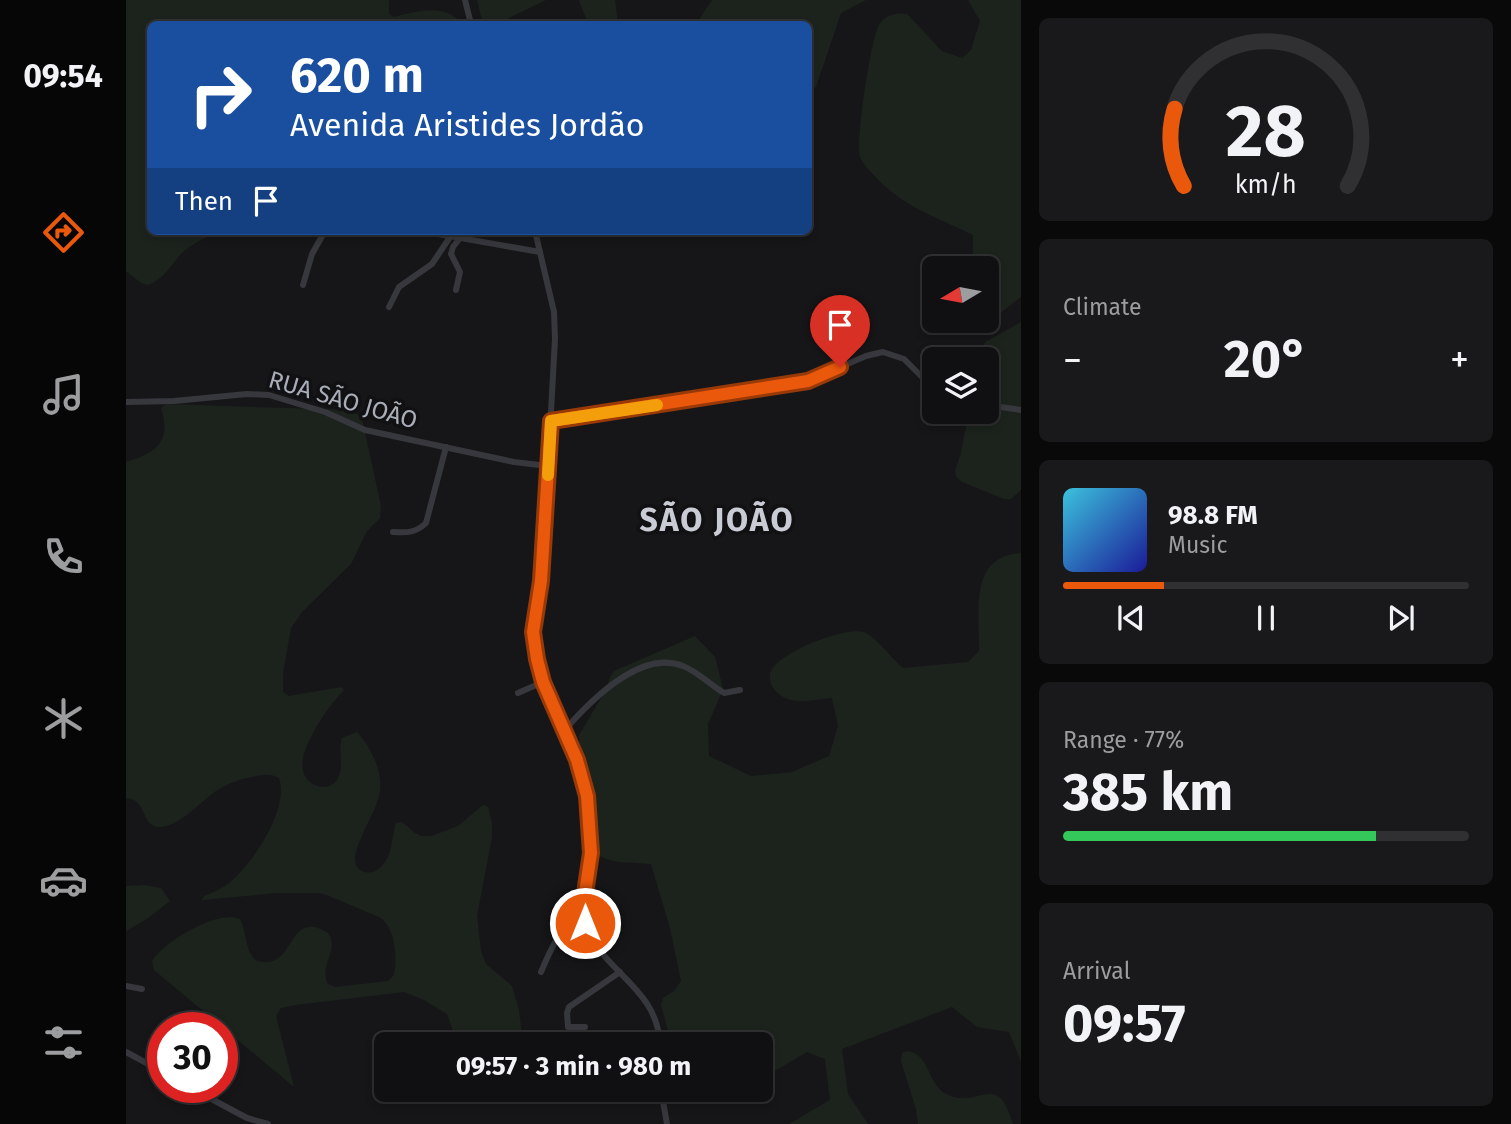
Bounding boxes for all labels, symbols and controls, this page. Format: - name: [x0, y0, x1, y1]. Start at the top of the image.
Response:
- text: 620 m: [290, 46, 424, 105]
- icon: right: [175, 49, 266, 140]
- text: 09:54: [23, 57, 103, 95]
- text: 28: [1226, 88, 1306, 175]
- text: Avenida Aristides Jordão: [290, 106, 645, 144]
- text: km/h: [1235, 169, 1297, 199]
- icon: arrive: [247, 182, 285, 220]
- text: Then: [175, 186, 233, 217]
- icon: directions: [39, 208, 88, 257]
- north arrow: [922, 256, 999, 332]
- map controls: [922, 256, 999, 424]
- text: Climate: [1063, 293, 1142, 321]
- pin: [810, 295, 870, 367]
- icon: arrive: [821, 306, 859, 344]
- text: 20°: [1224, 328, 1308, 391]
- text: −: [1063, 337, 1082, 383]
- text: +: [1450, 337, 1469, 383]
- button: layers: [922, 347, 999, 424]
- street label: RUA SÃO JOÃO: [265, 365, 421, 435]
- icon: music: [39, 370, 88, 419]
- text: 98.8 FM: [1168, 500, 1258, 531]
- district label: SÃO JOÃO: [639, 501, 795, 539]
- text: Music: [1168, 531, 1228, 559]
- icon: phone: [39, 532, 88, 581]
- icon: previous: [1112, 599, 1150, 637]
- icon: pause: [1247, 599, 1285, 637]
- icon: next: [1382, 599, 1420, 637]
- icon: climate: [39, 694, 88, 743]
- text: Range · 77%: [1063, 726, 1184, 754]
- text: 385 km: [1063, 761, 1233, 824]
- icon: car: [39, 856, 88, 905]
- position arrow: [548, 886, 622, 960]
- text: Arrival: [1063, 957, 1130, 985]
- text: 09:57: [1063, 992, 1186, 1055]
- speed limit sign: 30: [147, 1012, 238, 1103]
- icon: filters: [39, 1018, 88, 1067]
- text: 09:57 · 3 min · 980 m: [456, 1051, 691, 1082]

